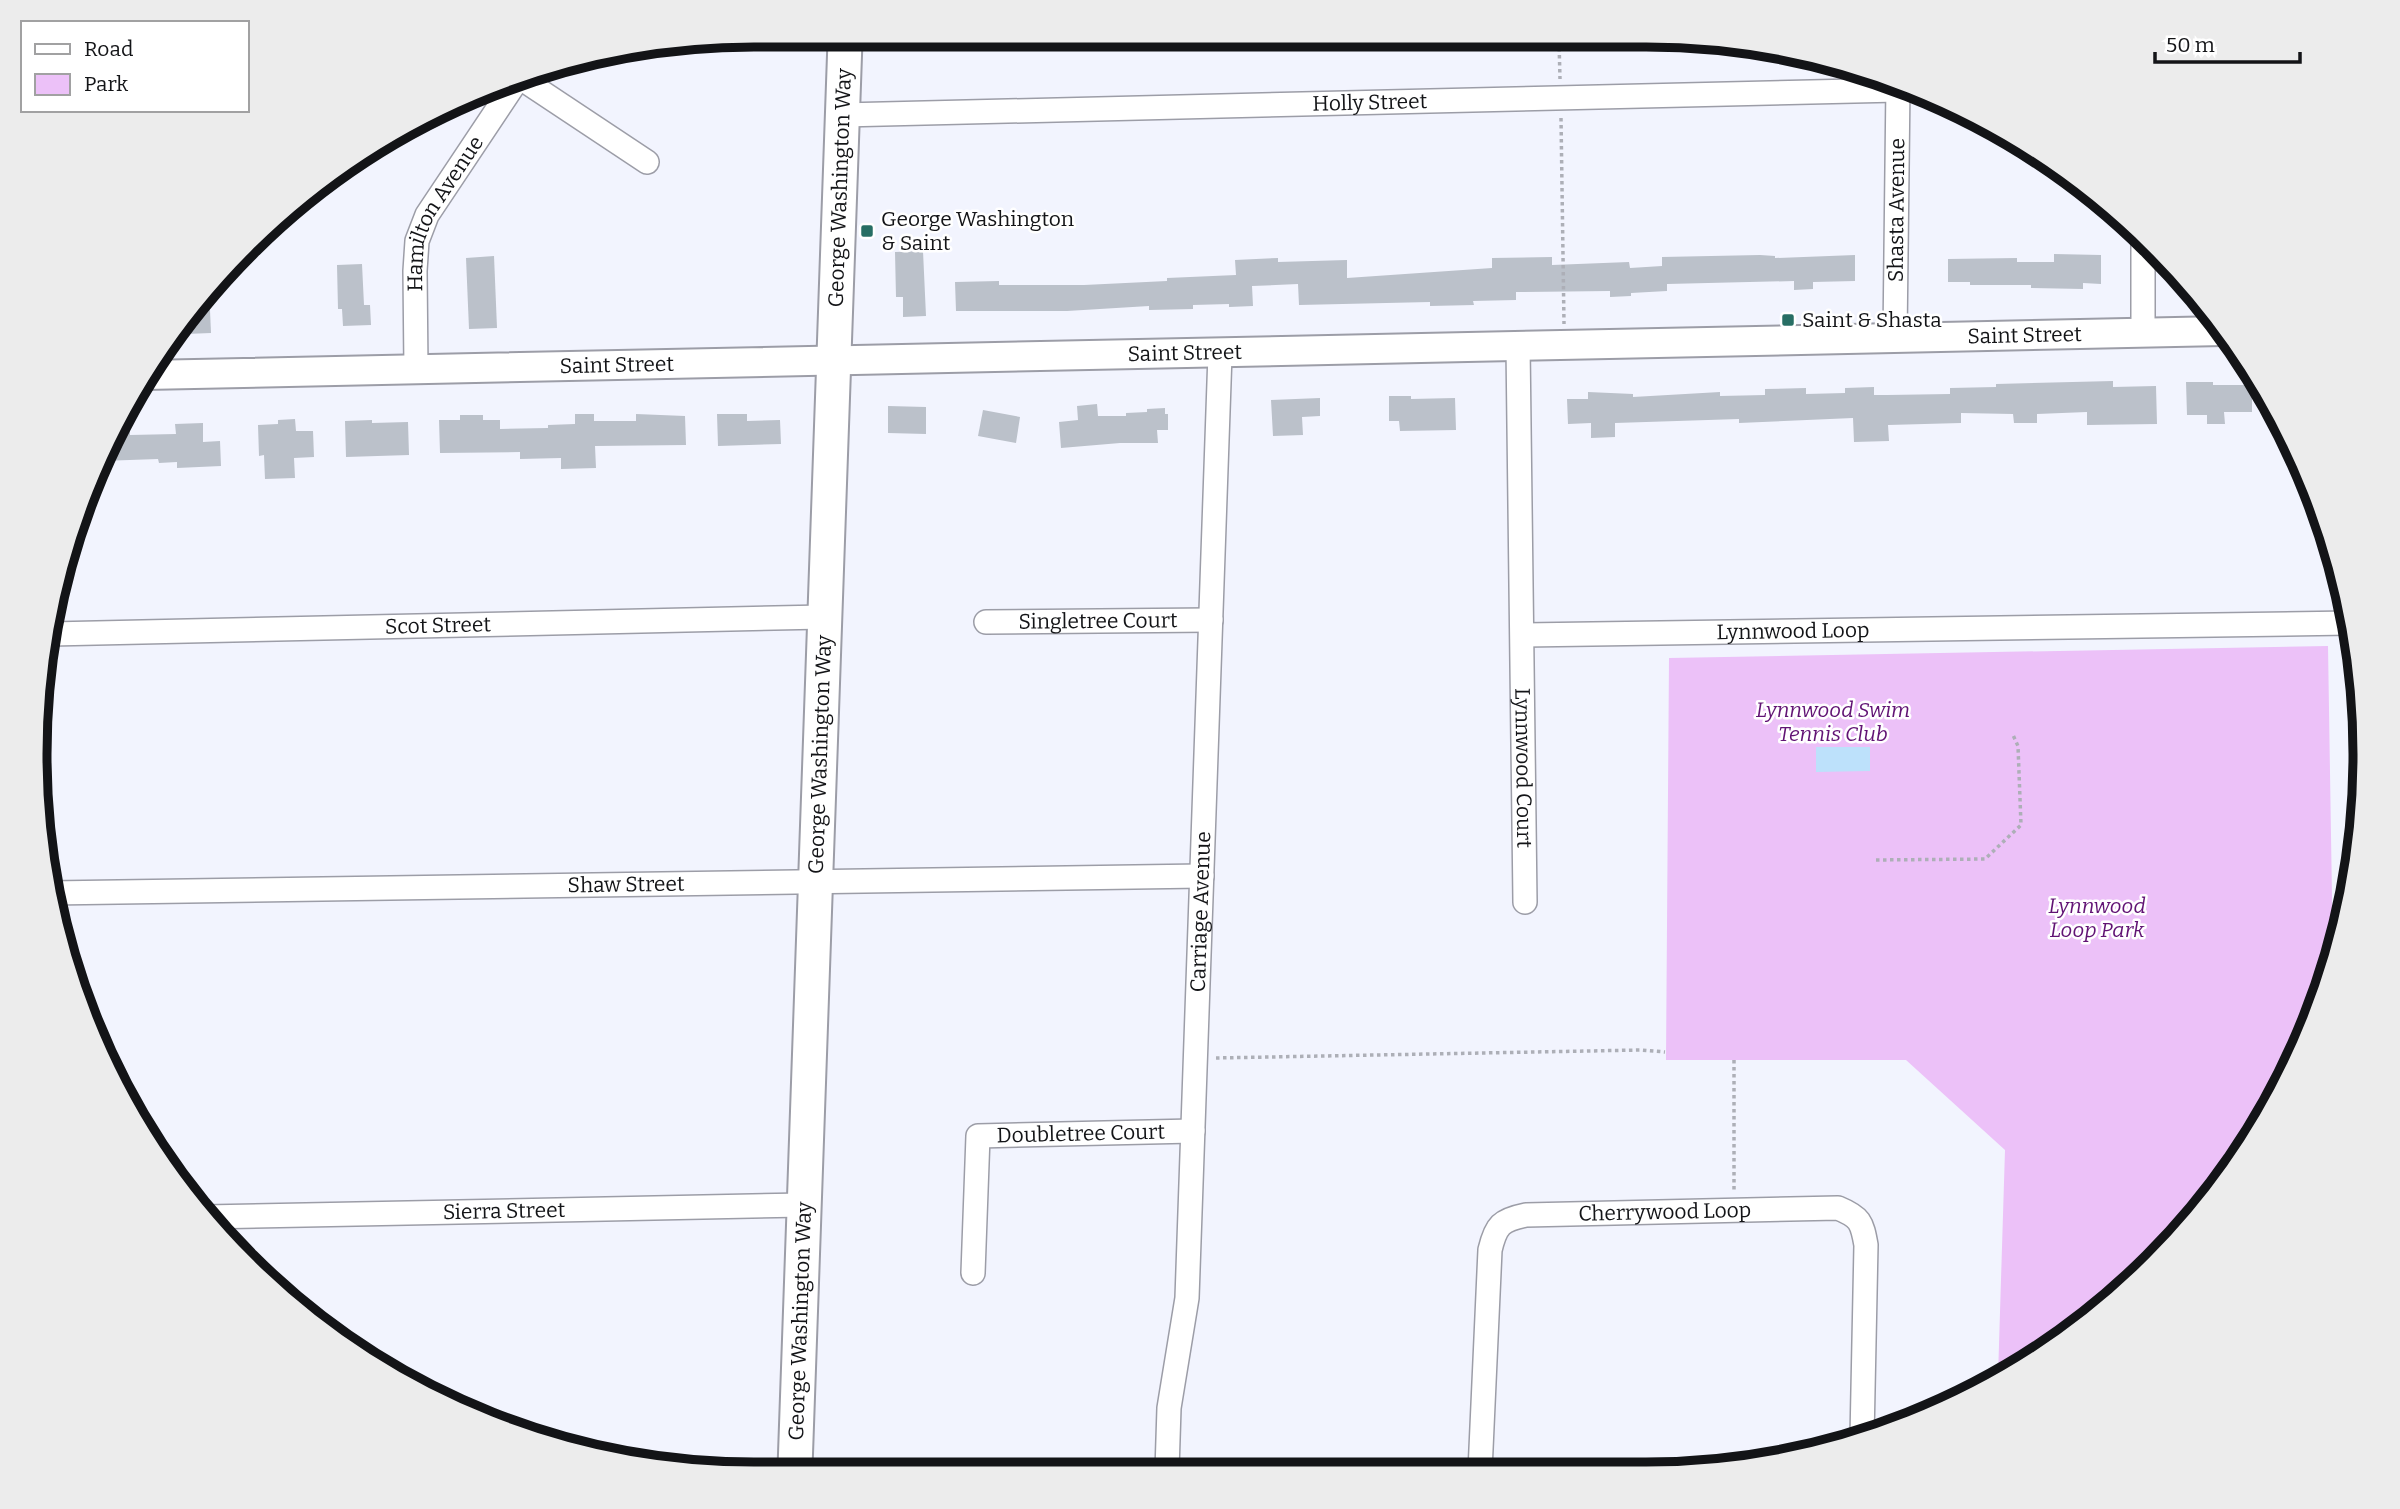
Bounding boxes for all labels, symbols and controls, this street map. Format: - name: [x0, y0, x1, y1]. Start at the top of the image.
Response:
- legend: [21, 21, 248, 112]
- scale bar: [2155, 21, 2300, 65]
- text: 50 m: [2166, 32, 2215, 58]
- text: Road: [84, 36, 133, 62]
- street label: George Washington Way: [823, 67, 857, 308]
- text: Park: [84, 71, 128, 97]
- street label: Holly Street: [1312, 88, 1428, 117]
- street label: Hamilton Avenue: [402, 131, 489, 292]
- street label: Shasta Avenue: [1883, 138, 1910, 282]
- place label: George Washington & Saint: [881, 206, 1074, 256]
- marker: George Washington & Saint: [859, 223, 875, 239]
- place label: Saint & Shasta: [1802, 307, 1942, 333]
- marker: Saint & Shasta: [1780, 312, 1796, 328]
- street label: Saint Street: [1967, 321, 2082, 349]
- street label: Saint Street: [1127, 339, 1243, 367]
- street label: Saint Street: [559, 351, 675, 379]
- street label: Singletree Court: [1018, 607, 1178, 635]
- street label: Scot Street: [385, 611, 492, 640]
- street label: Lynnwood Loop: [1716, 617, 1870, 645]
- street label: George Washington Way: [803, 634, 837, 874]
- street label: Lynnwood Court: [1509, 688, 1537, 848]
- park label: Lynnwood Swim Tennis Club: [1756, 697, 1910, 747]
- street label: Carriage Avenue: [1185, 831, 1216, 993]
- street label: Shaw Street: [567, 871, 685, 898]
- park label: Lynnwood Loop Park: [2048, 893, 2146, 943]
- street label: Doubletree Court: [996, 1119, 1166, 1149]
- street label: Sierra Street: [442, 1197, 566, 1225]
- street label: Cherrywood Loop: [1578, 1197, 1751, 1227]
- street label: George Washington Way: [783, 1200, 817, 1441]

